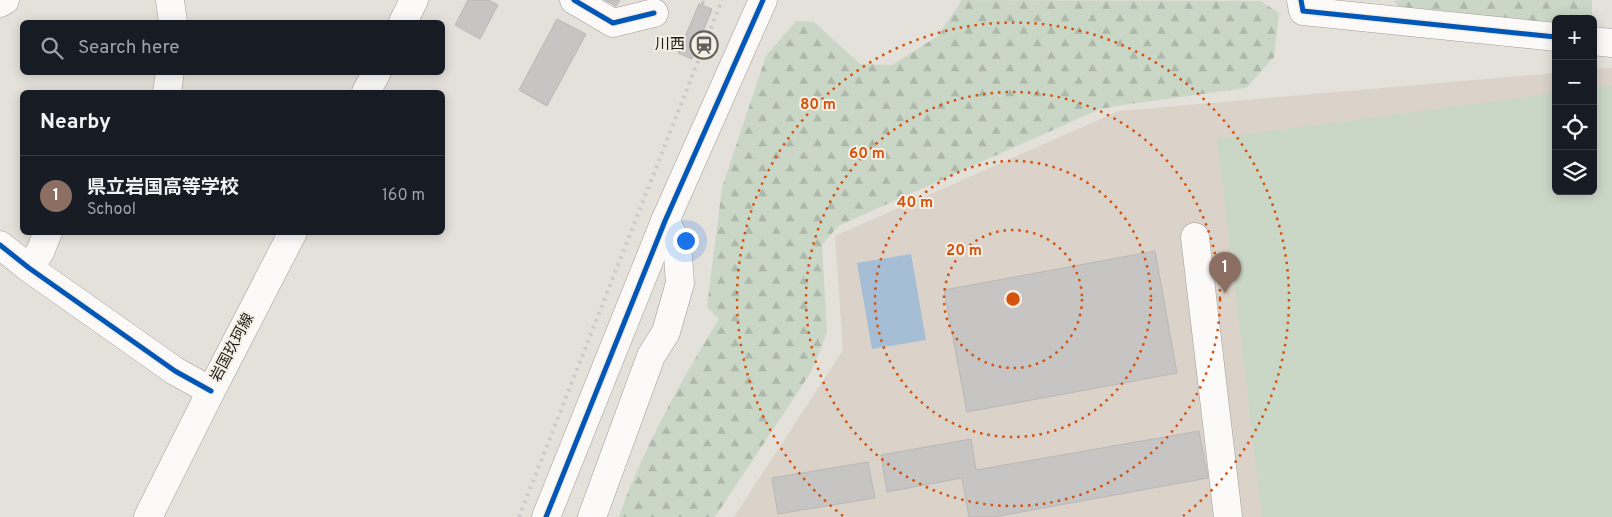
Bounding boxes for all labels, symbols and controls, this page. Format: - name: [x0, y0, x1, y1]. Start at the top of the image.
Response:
- map controls: [1552, 15, 1597, 195]
- button: +: [1552, 15, 1597, 60]
- search box: [20, 20, 445, 75]
- station icon: 川西: [689, 30, 719, 60]
- icon: search: [38, 34, 66, 62]
- text: Search here: [78, 36, 180, 60]
- place label: 川西: [655, 36, 685, 55]
- button: −: [1552, 60, 1597, 105]
- text: 80 m: [800, 96, 836, 115]
- button: locate: [1552, 105, 1597, 150]
- text: Nearby: [40, 109, 111, 136]
- text: 60 m: [849, 145, 885, 164]
- button: layers: [1552, 150, 1597, 195]
- text: 県立岩国高等学校: [87, 176, 239, 200]
- text: 1: [53, 186, 59, 206]
- text: 160 m: [382, 186, 425, 206]
- text: 40 m: [897, 194, 933, 213]
- text: School: [87, 200, 136, 220]
- your location: [673, 228, 699, 254]
- text: 20 m: [946, 242, 982, 261]
- pin: 1: [1209, 252, 1241, 293]
- centre of rings: [1004, 290, 1022, 308]
- street label: 岩国玖珂線: [207, 310, 259, 386]

